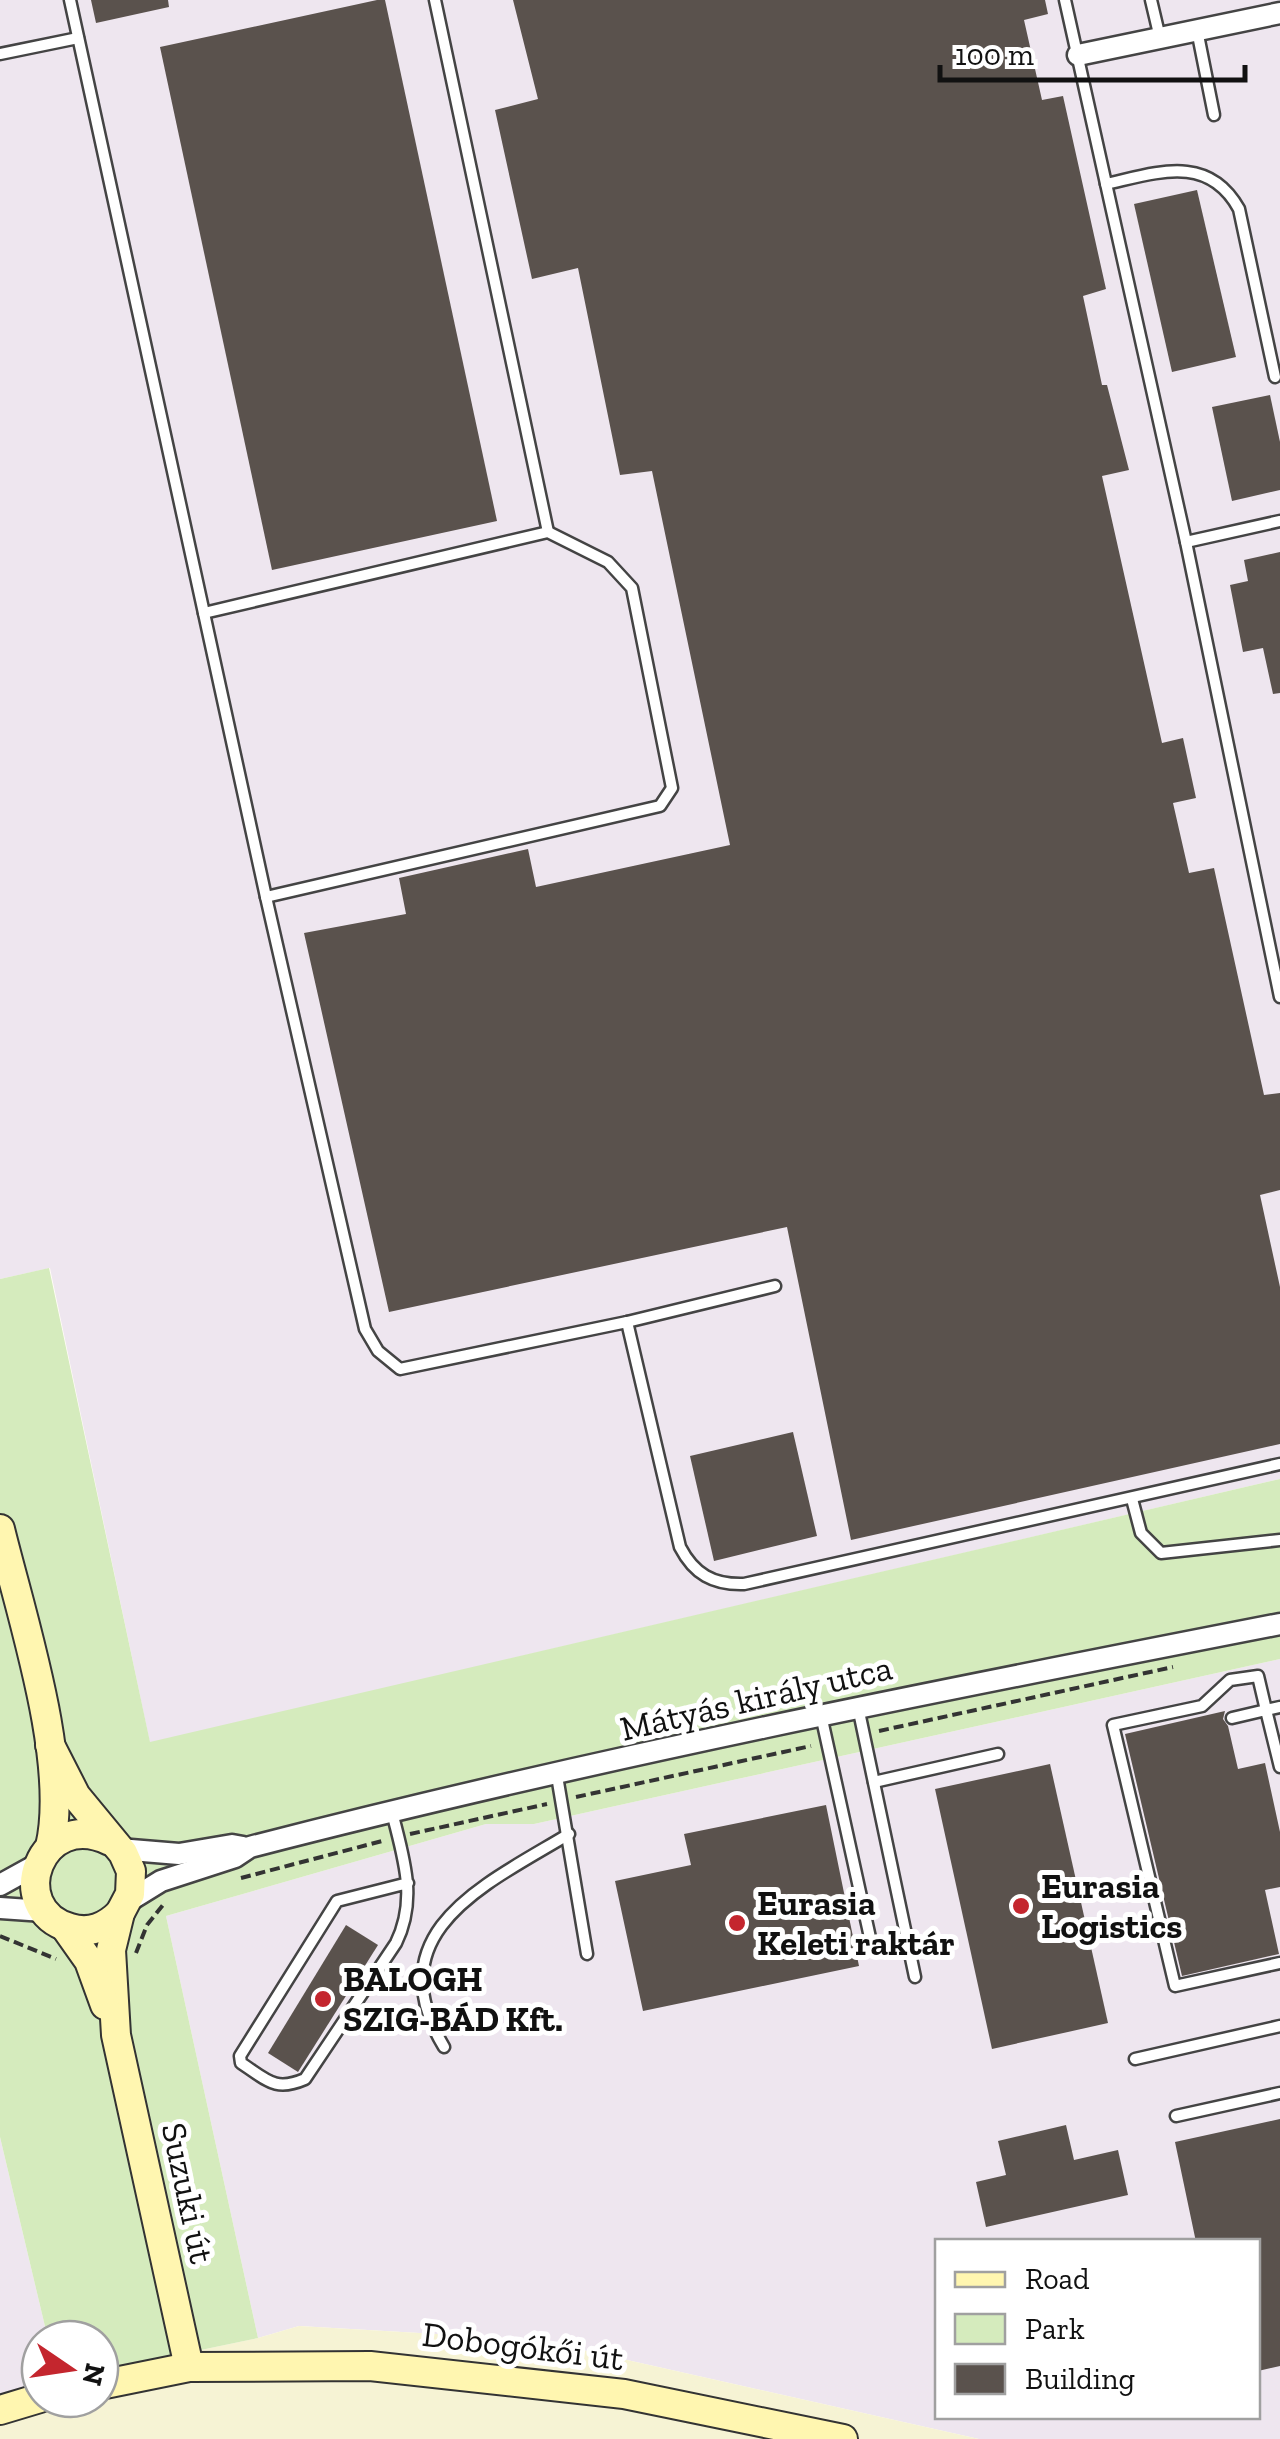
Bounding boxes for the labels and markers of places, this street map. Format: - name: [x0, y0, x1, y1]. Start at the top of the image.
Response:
- place label: Eurasia Logistics: [1041, 1865, 1182, 1947]
- place label: Eurasia Keleti raktár: [757, 1882, 955, 1964]
- marker: Eurasia Logistics: [1010, 1895, 1032, 1917]
- marker: Eurasia Keleti raktár: [726, 1912, 748, 1934]
- place label: BALOGH SZIG-BÁD Kft.: [343, 1958, 563, 2040]
- marker: BALOGH SZIG-BÁD Kft.: [312, 1988, 334, 2010]

